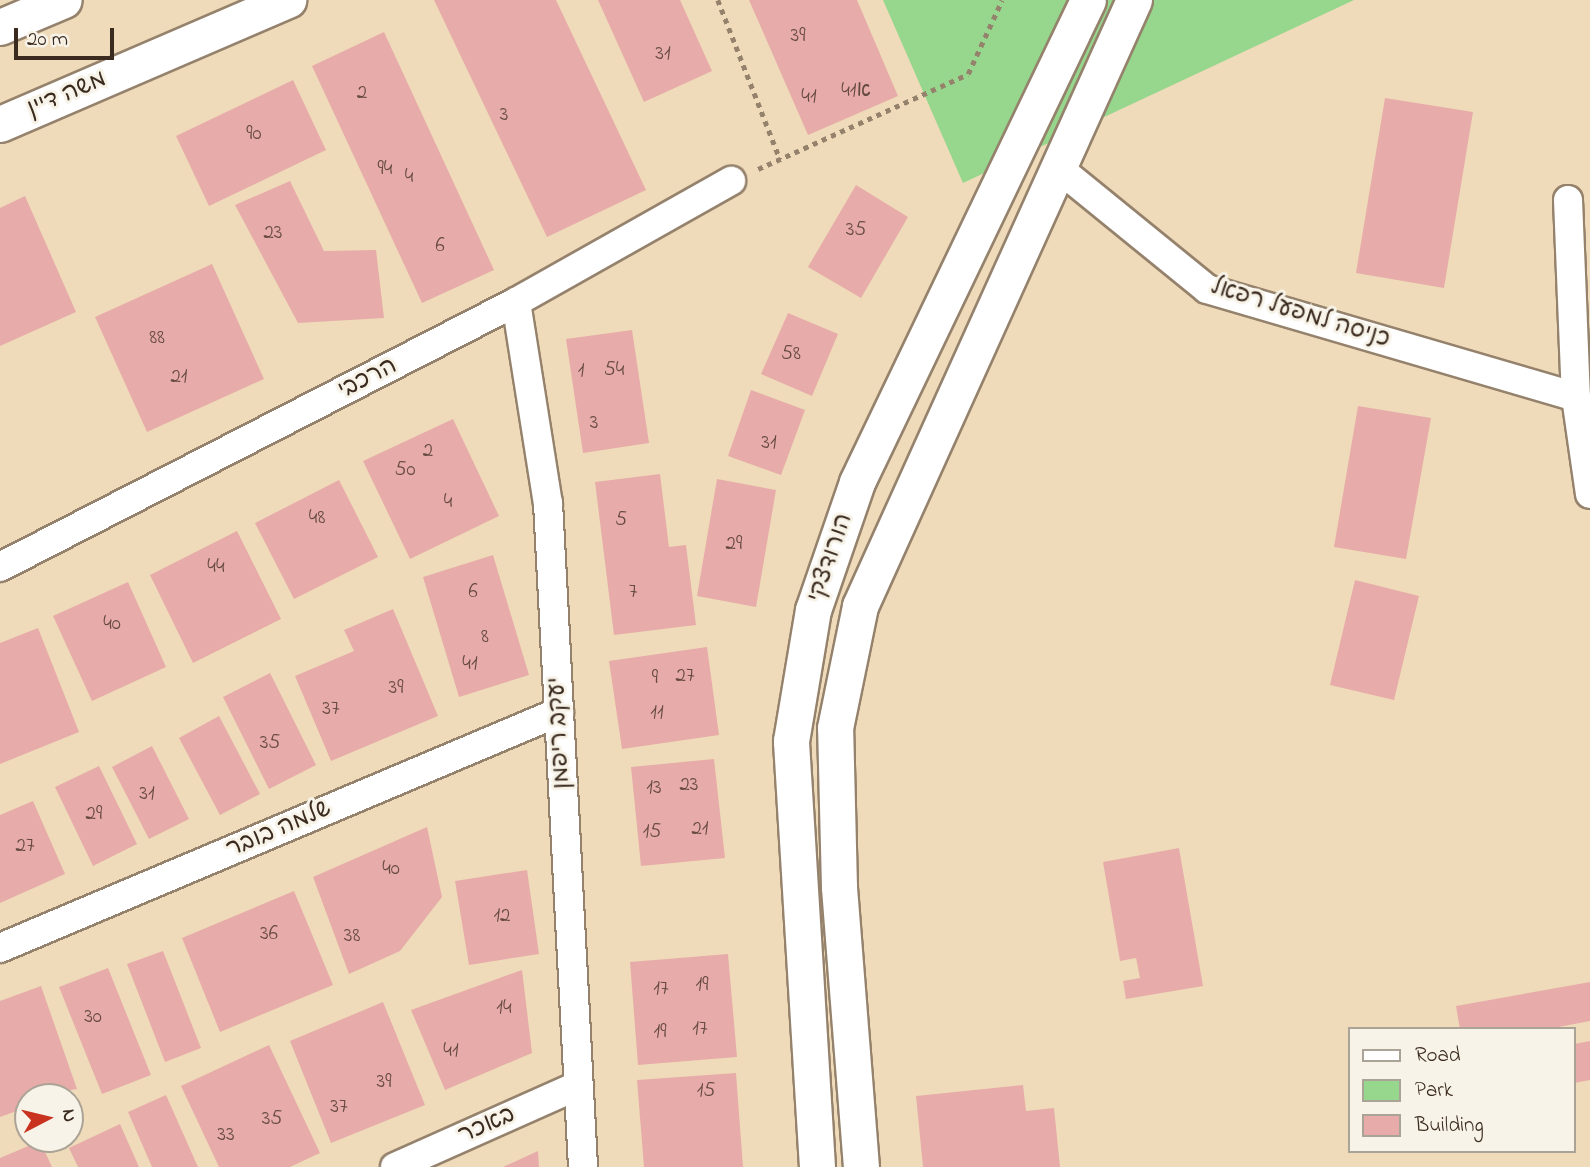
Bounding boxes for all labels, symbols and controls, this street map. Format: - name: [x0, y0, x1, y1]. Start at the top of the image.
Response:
- scale bar: [18, 14, 117, 58]
- house number: 39: [791, 23, 805, 49]
- text: 20 m: [27, 25, 68, 55]
- house number: 31: [655, 41, 671, 67]
- street label: משה דיין: [23, 66, 111, 124]
- house number: 41א: [841, 78, 871, 104]
- house number: 2: [357, 80, 367, 106]
- house number: 41: [801, 84, 817, 110]
- house number: 3: [500, 102, 508, 128]
- house number: 90: [246, 121, 262, 147]
- house number: 94: [378, 156, 392, 182]
- house number: 4: [405, 164, 413, 190]
- house number: 35: [846, 217, 866, 243]
- house number: 23: [263, 220, 283, 246]
- house number: 6: [435, 233, 445, 259]
- street label: כניסה למפעל רפאל: [1207, 273, 1393, 355]
- house number: 88: [149, 325, 165, 351]
- house number: 58: [781, 341, 801, 367]
- street label: הרכבי: [334, 352, 402, 406]
- house number: 54: [604, 357, 624, 383]
- house number: 1: [578, 358, 584, 384]
- house number: 21: [170, 364, 188, 390]
- house number: 3: [590, 410, 598, 436]
- house number: 31: [761, 430, 777, 456]
- house number: 2: [423, 438, 433, 464]
- house number: 50: [394, 457, 416, 483]
- house number: 4: [444, 489, 452, 515]
- house number: 48: [309, 505, 325, 531]
- house number: 5: [615, 507, 627, 533]
- street label: הורודצקי: [802, 510, 860, 606]
- house number: 29: [726, 531, 742, 557]
- house number: 44: [207, 554, 225, 580]
- house number: 6: [468, 579, 478, 605]
- house number: 7: [629, 579, 637, 605]
- house number: 40: [103, 611, 121, 637]
- house number: 8: [481, 624, 489, 650]
- house number: 41: [462, 651, 478, 677]
- house number: 27: [675, 663, 695, 689]
- house number: 9: [652, 665, 658, 691]
- house number: 39: [389, 675, 403, 701]
- street label: יעקב ריפמן: [543, 676, 577, 790]
- house number: 37: [322, 696, 340, 722]
- house number: 11: [650, 700, 664, 726]
- house number: 35: [260, 730, 280, 756]
- house number: 23: [679, 772, 699, 798]
- house number: 13: [646, 775, 662, 801]
- house number: 31: [139, 781, 155, 807]
- street label: שלמה בובר: [222, 795, 336, 865]
- house number: 29: [86, 801, 102, 827]
- house number: 21: [691, 816, 709, 842]
- house number: 15: [643, 819, 661, 845]
- house number: 27: [15, 833, 35, 859]
- house number: 40: [382, 856, 400, 882]
- house number: 12: [493, 903, 511, 929]
- house number: 36: [260, 921, 278, 947]
- house number: 38: [344, 923, 360, 949]
- house number: 19: [696, 972, 708, 998]
- house number: 17: [653, 976, 669, 1002]
- house number: 14: [496, 995, 512, 1021]
- house number: 30: [84, 1004, 102, 1030]
- house number: 17: [692, 1016, 708, 1042]
- house number: 19: [654, 1019, 666, 1045]
- legend: [1348, 1027, 1576, 1153]
- house number: 41: [443, 1038, 459, 1064]
- text: Road: [1415, 1041, 1461, 1071]
- house number: 39: [377, 1069, 391, 1095]
- text: Park: [1415, 1076, 1453, 1106]
- house number: 15: [697, 1078, 715, 1104]
- north arrow: [14, 1083, 84, 1153]
- house number: 37: [330, 1094, 348, 1120]
- street label: באכר: [454, 1101, 520, 1151]
- house number: 35: [262, 1106, 282, 1132]
- text: N: [54, 1108, 83, 1124]
- text: Building: [1415, 1111, 1484, 1141]
- house number: 33: [217, 1122, 235, 1148]

